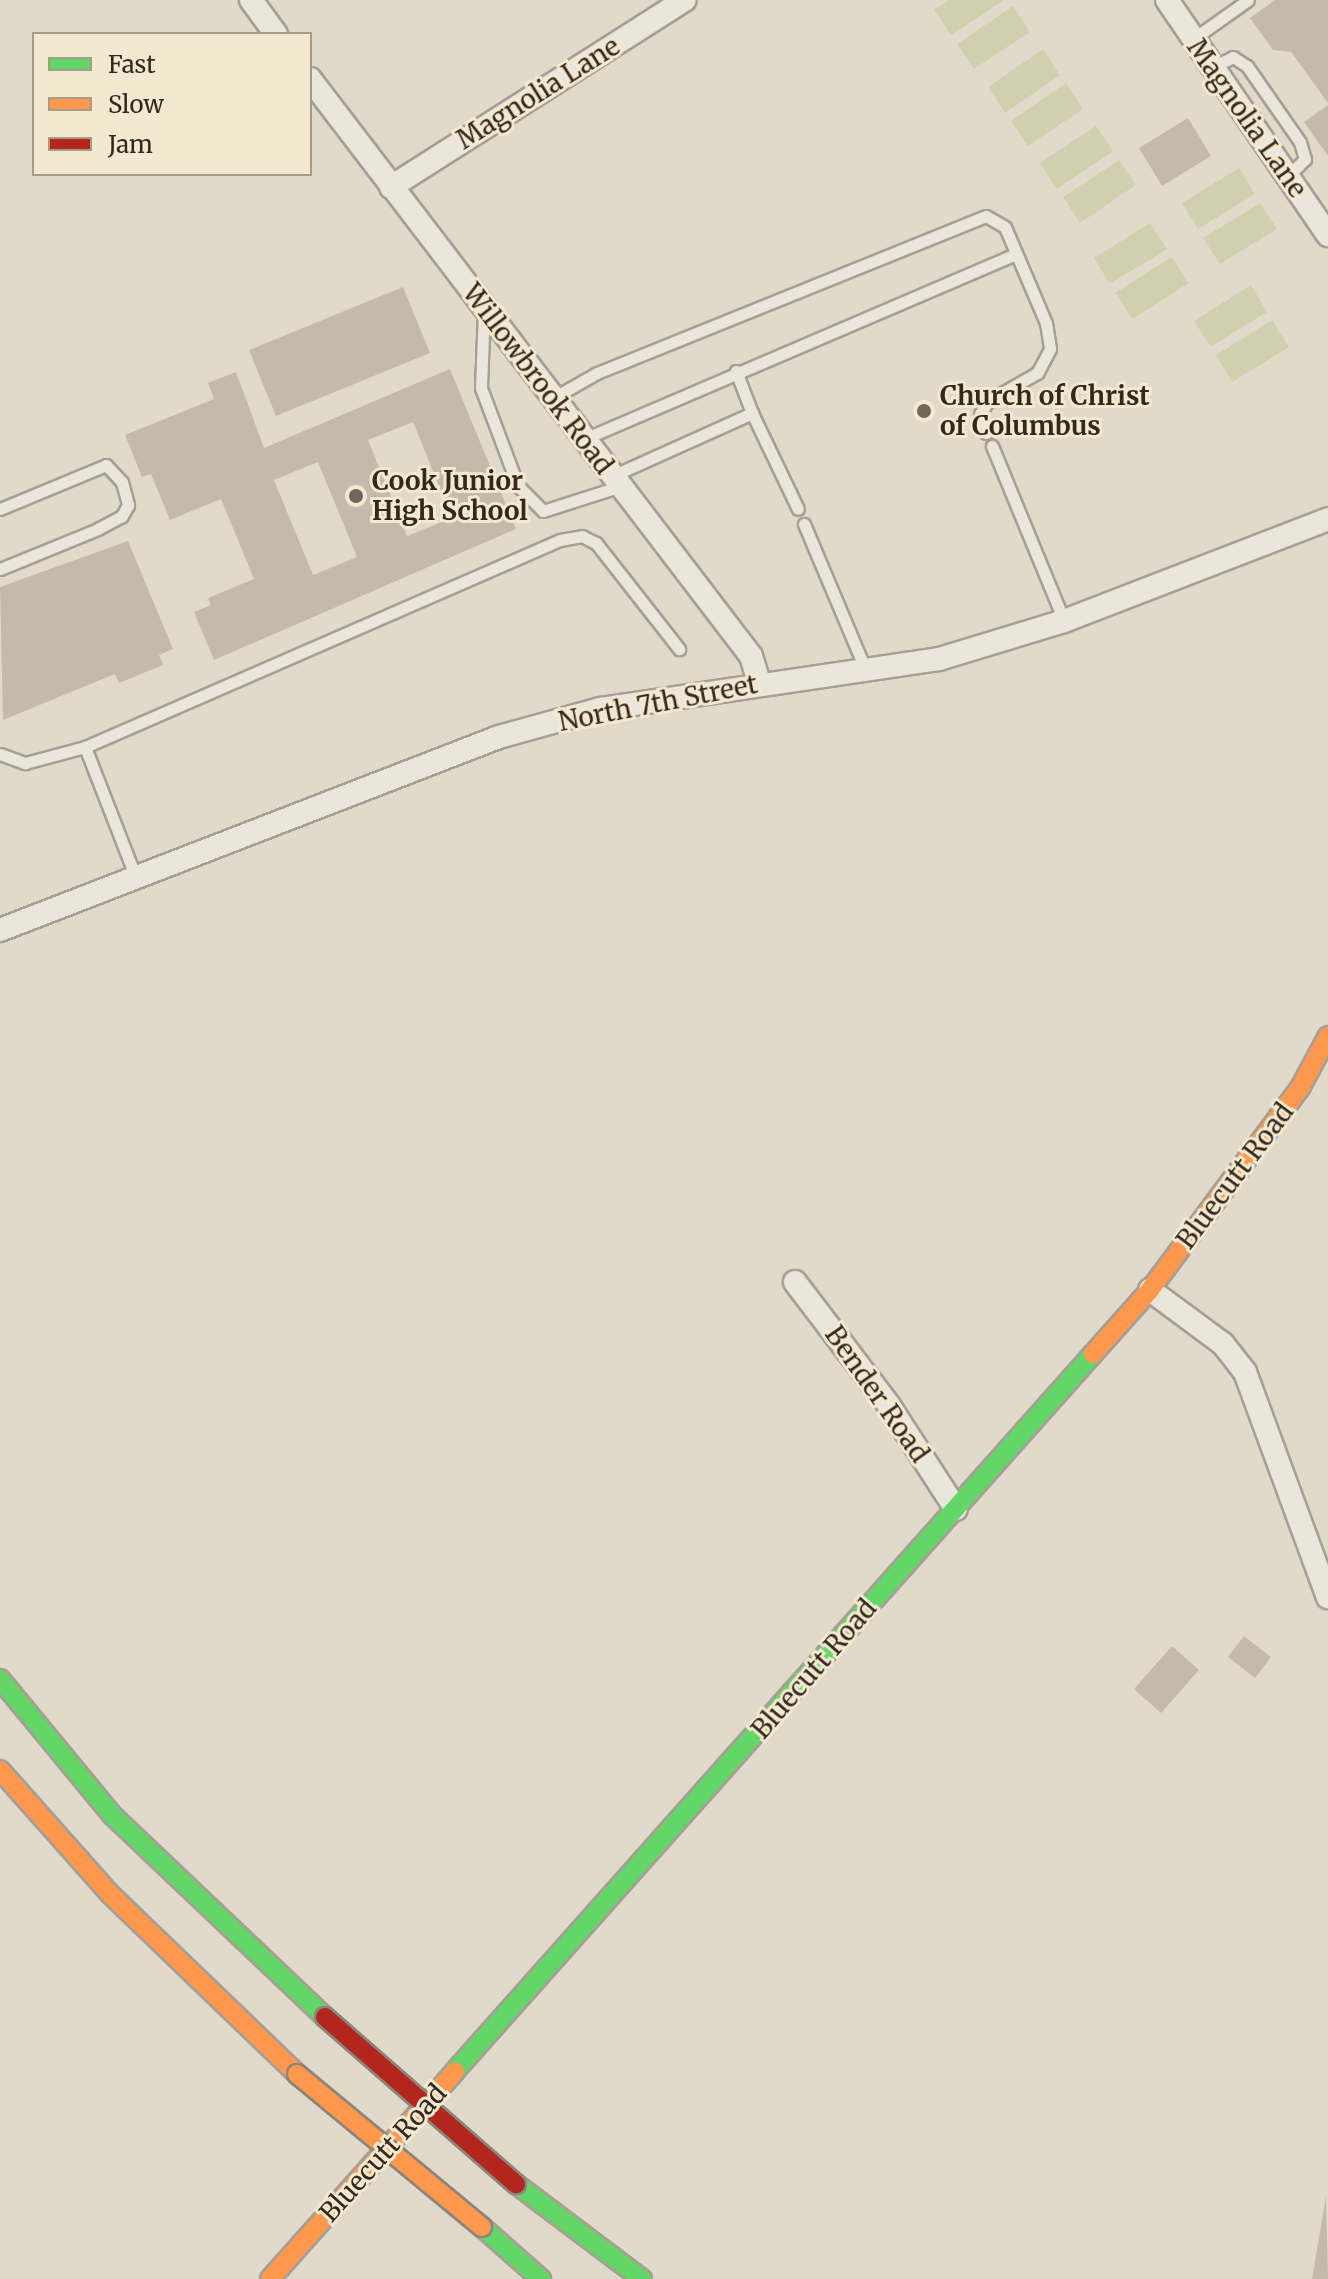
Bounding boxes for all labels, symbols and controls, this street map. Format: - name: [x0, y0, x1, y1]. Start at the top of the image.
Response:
- street label: Magnolia Lane: [451, 30, 625, 156]
- legend: [32, 32, 312, 176]
- street label: Magnolia Lane: [1181, 33, 1313, 203]
- text: Fast: [108, 49, 156, 80]
- text: Slow: [108, 89, 164, 120]
- text: Jam: [108, 129, 153, 160]
- street label: Willowbrook Road: [456, 278, 620, 480]
- place label: Church of Christ of Columbus: [940, 380, 1150, 442]
- marker: Church of Christ of Columbus: [915, 402, 933, 420]
- place label: Cook Junior High School: [372, 465, 528, 526]
- marker: Cook Junior High School: [347, 487, 365, 505]
- street label: North 7th Street: [556, 668, 760, 738]
- street label: Bluecutt Road: [1170, 1097, 1300, 1255]
- street label: Bender Road: [819, 1320, 935, 1468]
- street label: Bluecutt Road: [745, 1593, 883, 1745]
- street label: Bluecutt Road: [313, 2078, 453, 2228]

